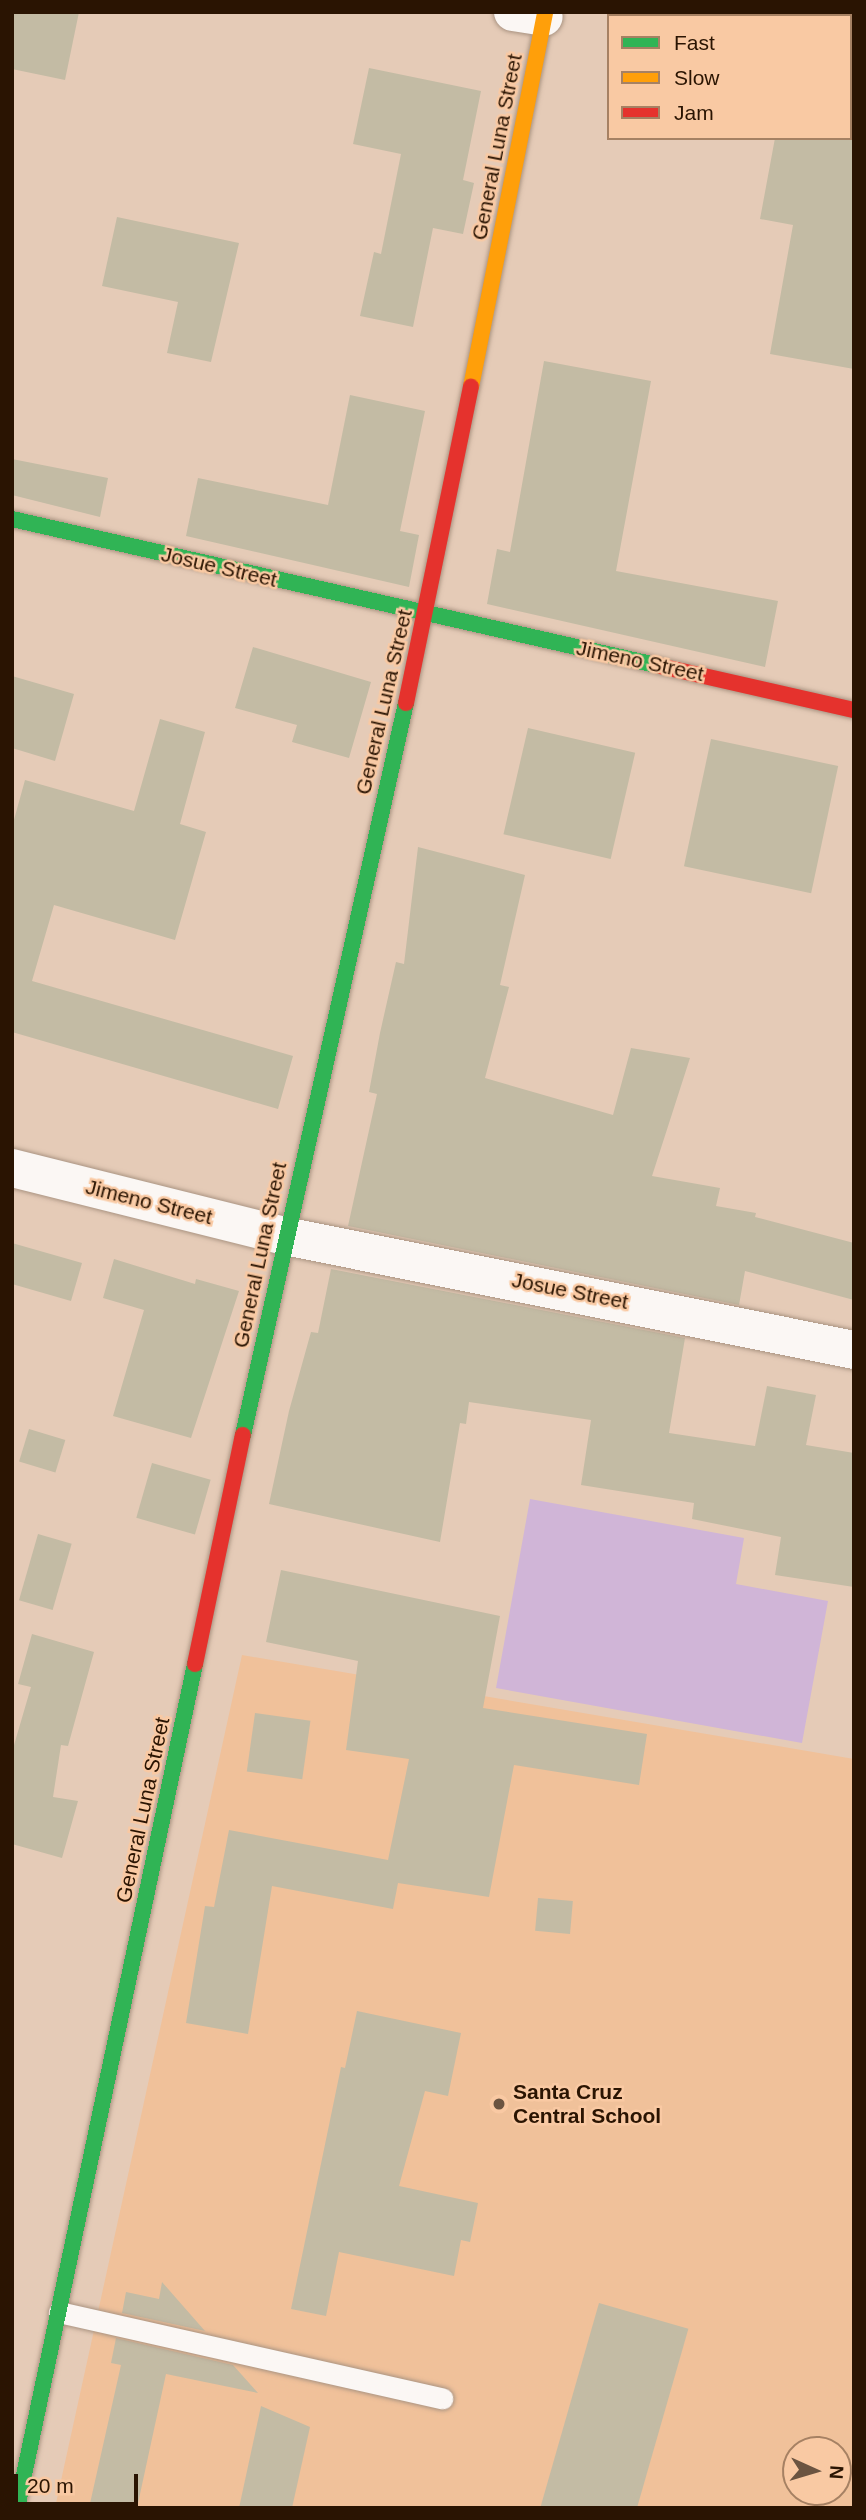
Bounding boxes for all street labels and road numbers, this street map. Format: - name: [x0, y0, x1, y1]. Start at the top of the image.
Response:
- street label: General Luna Street: [467, 52, 527, 242]
- street label: Josue Street: [159, 541, 279, 593]
- street label: General Luna Street: [350, 607, 418, 797]
- street label: Jimeno Street: [574, 635, 706, 687]
- street label: General Luna Street: [228, 1160, 292, 1350]
- street label: Jimeno Street: [83, 1174, 215, 1230]
- street label: Josue Street: [510, 1267, 630, 1315]
- street label: General Luna Street: [111, 1715, 175, 1905]

